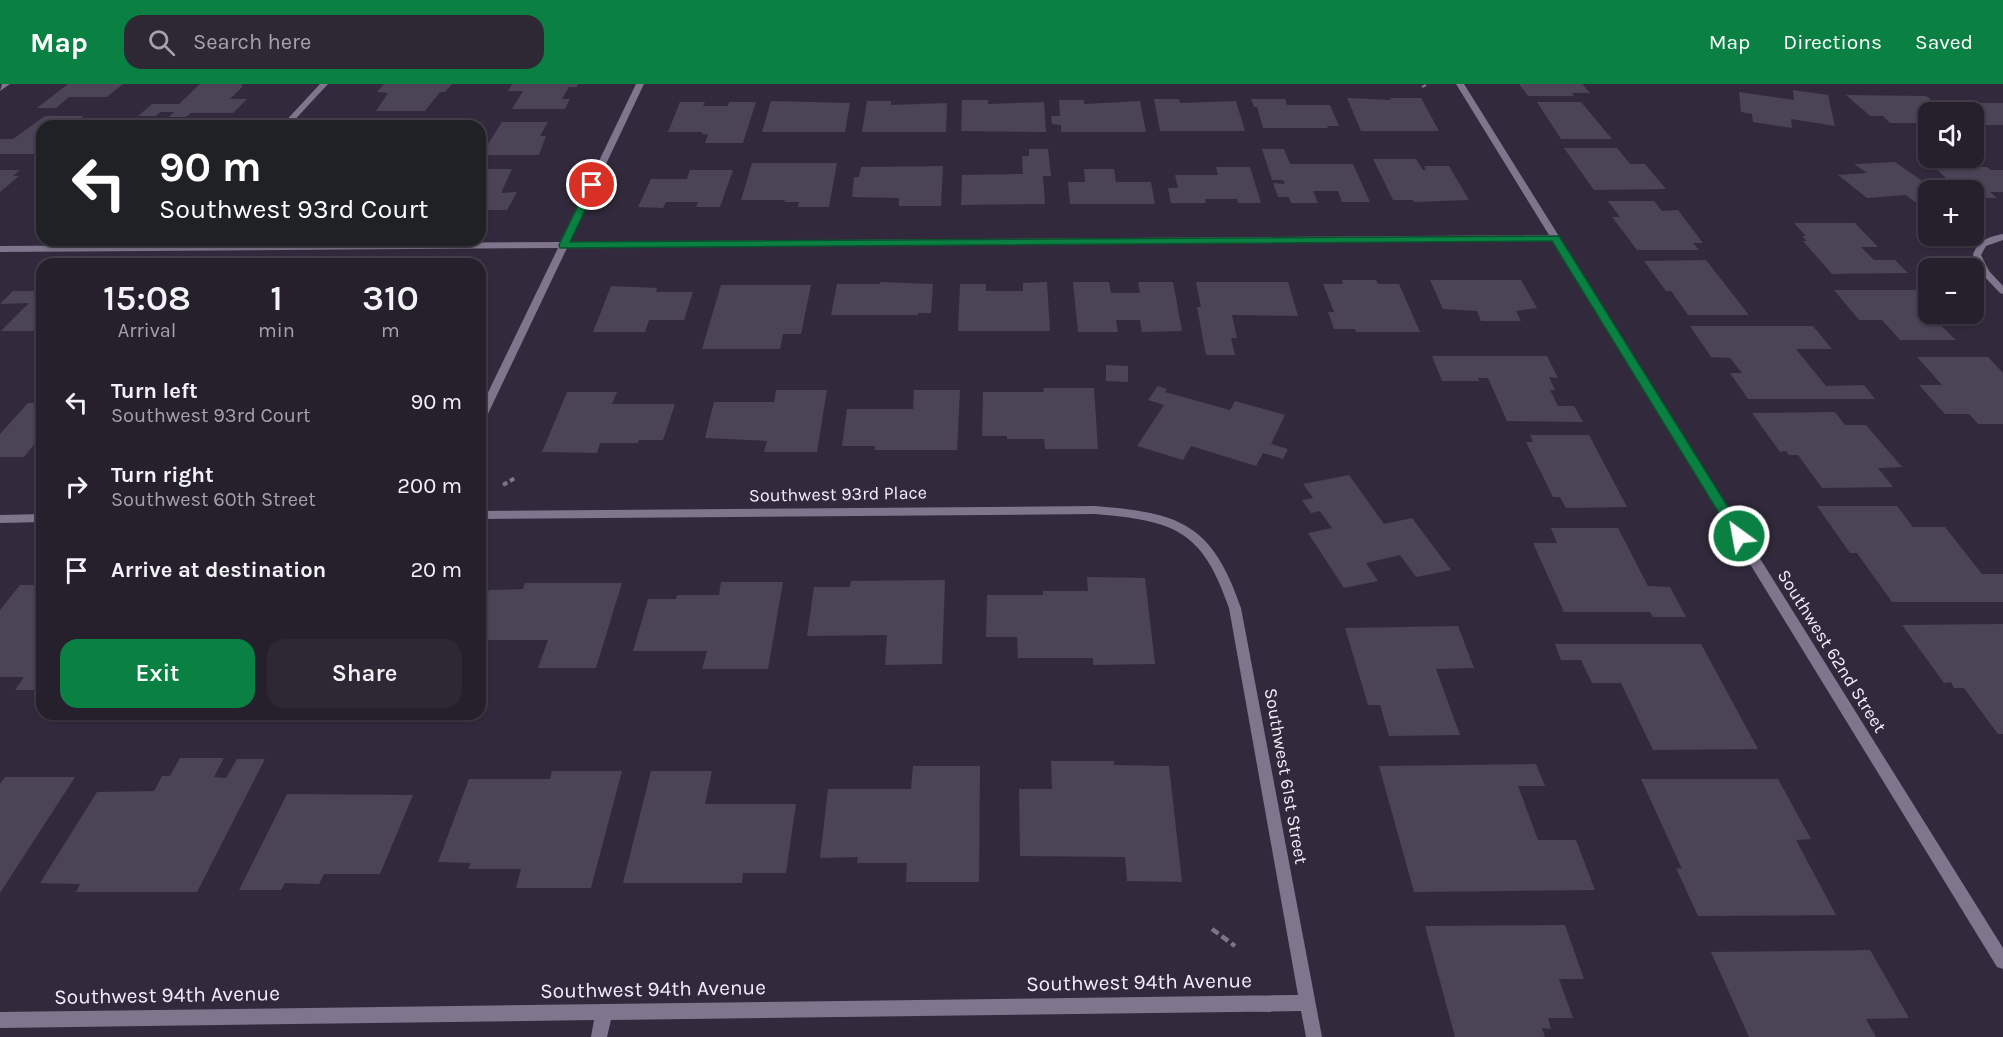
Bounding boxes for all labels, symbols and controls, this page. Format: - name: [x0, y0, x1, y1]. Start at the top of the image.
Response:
- search box: [124, 15, 544, 69]
- text: Map: [30, 26, 88, 59]
- icon: search: [145, 26, 178, 59]
- text: Search here: [193, 29, 311, 55]
- text: Map: [1709, 30, 1750, 54]
- text: Directions: [1783, 30, 1882, 54]
- text: Saved: [1915, 30, 1973, 54]
- map controls: [1918, 102, 1984, 324]
- button: sound: [1918, 102, 1984, 168]
- text: 90 m: [159, 142, 262, 192]
- icon: left: [60, 144, 138, 222]
- pin: [566, 159, 617, 210]
- icon: arrive: [575, 168, 608, 201]
- button: +: [1918, 180, 1984, 246]
- text: Southwest 93rd Court: [159, 193, 428, 225]
- button: −: [1918, 258, 1984, 324]
- text: 15:08: [103, 277, 191, 319]
- text: 1: [270, 277, 283, 319]
- text: 310: [362, 277, 419, 319]
- text: Arrival: [118, 319, 176, 342]
- text: min: [258, 319, 295, 342]
- text: m: [381, 319, 400, 342]
- text: Turn left: [111, 378, 198, 404]
- icon: left: [60, 386, 93, 419]
- text: 90 m: [410, 389, 462, 415]
- text: Southwest 93rd Court: [111, 404, 311, 427]
- text: Turn right: [111, 462, 214, 488]
- icon: right: [60, 470, 93, 503]
- text: 200 m: [397, 473, 462, 499]
- street label: Southwest 93rd Place: [749, 481, 927, 507]
- text: Southwest 60th Street: [111, 488, 316, 511]
- position arrow: [1707, 504, 1771, 568]
- icon: arrive: [60, 554, 93, 587]
- text: Arrive at destination: [111, 557, 326, 583]
- text: 20 m: [410, 557, 462, 583]
- street label: Southwest 62nd Street: [1773, 565, 1891, 737]
- button: Exit: [60, 639, 255, 708]
- button: Share: [267, 639, 462, 708]
- street label: Southwest 61st Street: [1260, 686, 1312, 866]
- street label: Southwest 94th Avenue: [1026, 968, 1252, 996]
- street label: Southwest 94th Avenue: [540, 975, 766, 1003]
- street label: Southwest 94th Avenue: [54, 981, 280, 1009]

